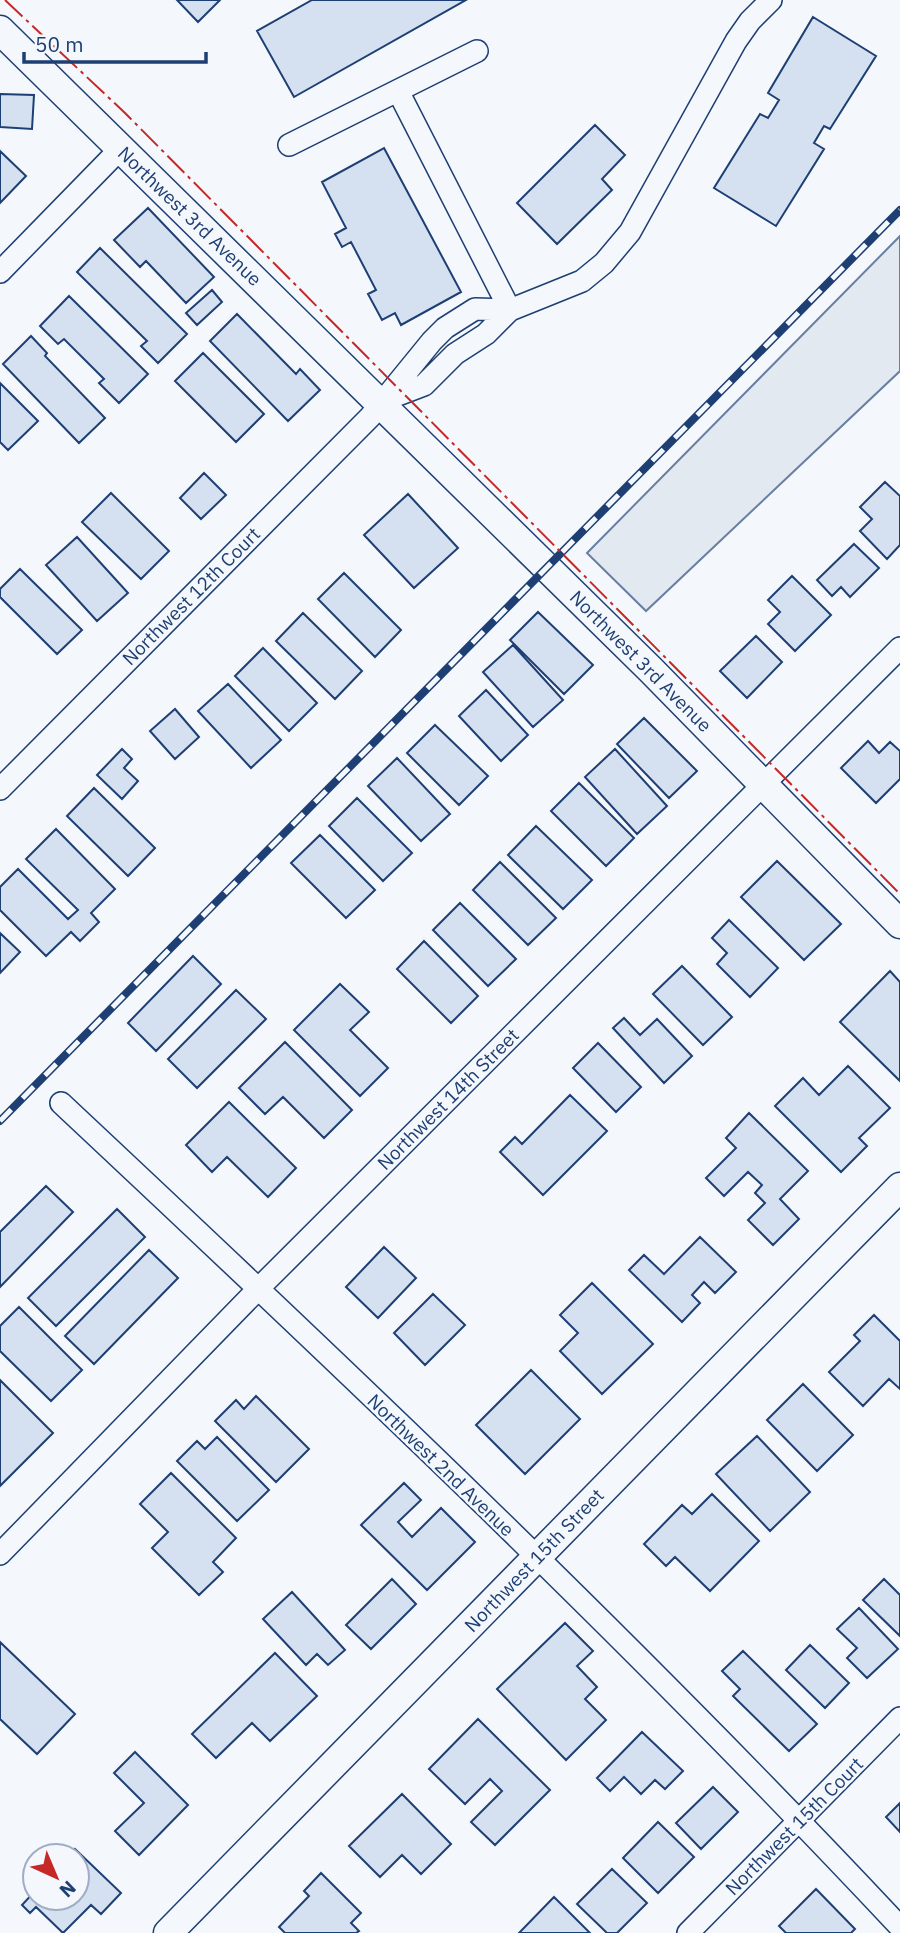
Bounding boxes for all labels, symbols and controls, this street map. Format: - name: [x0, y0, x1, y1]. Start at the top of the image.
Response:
- scale bar: [24, 21, 206, 65]
- text: 50 m: [35, 30, 84, 58]
- street label: Northwest 3rd Avenue: [113, 141, 267, 291]
- street label: Northwest 12th Court: [117, 522, 265, 670]
- street label: Northwest 3rd Avenue: [565, 585, 717, 737]
- street label: Northwest 14th Street: [372, 1023, 524, 1175]
- street label: Northwest 2nd Avenue: [363, 1389, 519, 1541]
- street label: Northwest 15th Street: [459, 1483, 609, 1637]
- street label: Northwest 15th Court: [720, 1752, 868, 1900]
- north arrow: [21, 1842, 91, 1912]
- text: N: [55, 1876, 81, 1903]

